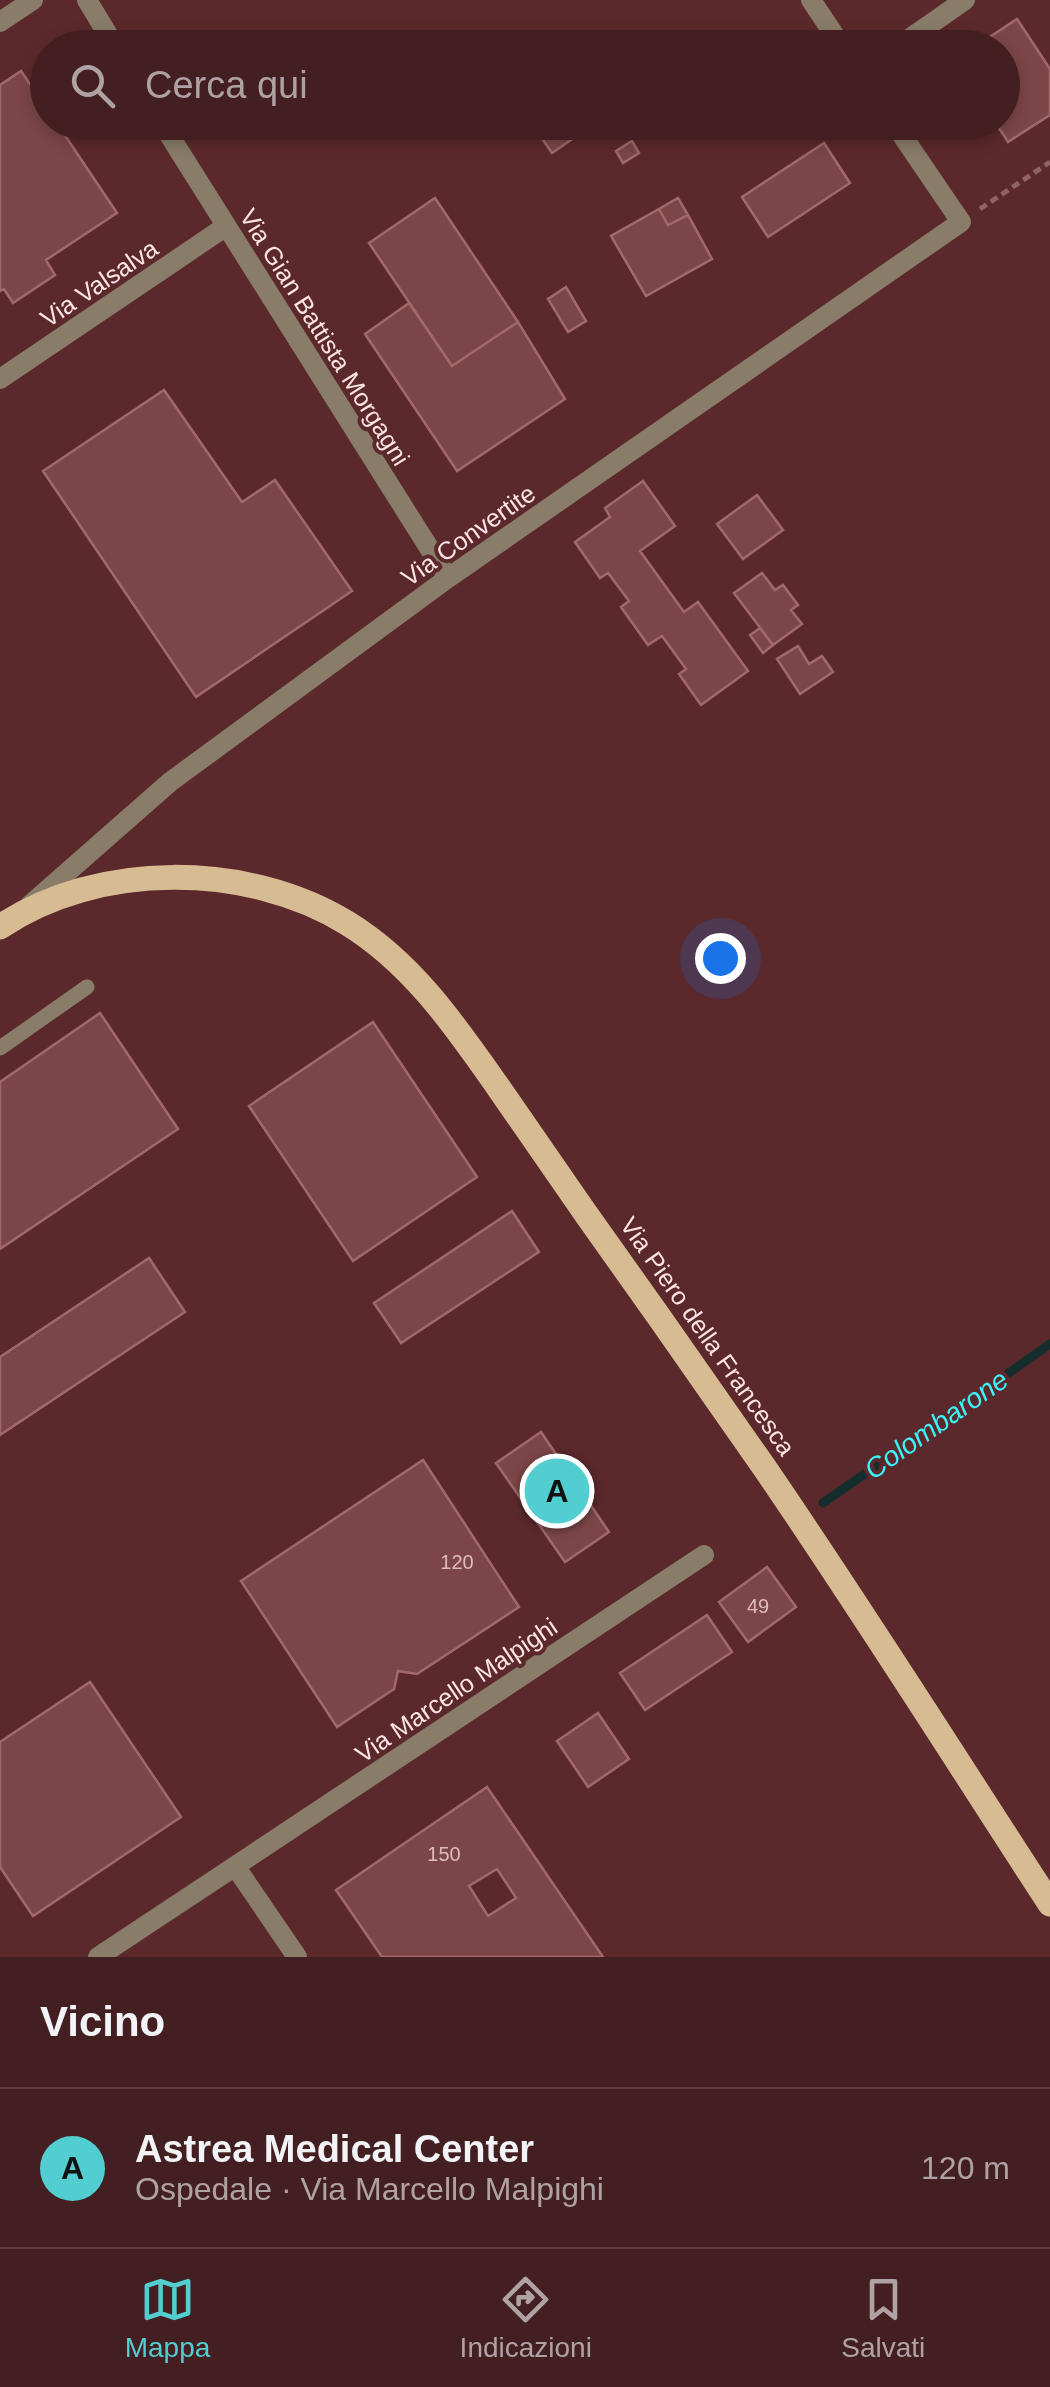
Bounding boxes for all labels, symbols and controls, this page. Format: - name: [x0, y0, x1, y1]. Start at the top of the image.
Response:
- search box: [30, 30, 1020, 140]
- icon: search: [65, 58, 120, 113]
- text: Cerca qui: [145, 64, 308, 106]
- street label: Via Gian Battista Morgagni: [234, 204, 416, 470]
- street label: Via Valsalva: [35, 234, 163, 332]
- street label: Via Convertite: [396, 479, 540, 591]
- your location: [695, 933, 746, 984]
- street label: Via Piero della Francesca: [615, 1211, 801, 1461]
- water label: Colombarone: [859, 1364, 1014, 1485]
- pin: A: [524, 1454, 590, 1528]
- house number: 120: [440, 1551, 474, 1573]
- house number: 49: [747, 1595, 769, 1617]
- street label: Via Marcello Malpighi: [350, 1612, 562, 1768]
- house number: 150: [427, 1843, 461, 1865]
- text: Vicino: [40, 1998, 165, 2045]
- text: Astrea Medical Center: [135, 2128, 534, 2170]
- text: A: [61, 2150, 84, 2186]
- text: 120 m: [921, 2150, 1010, 2186]
- text: Ospedale · Via Marcello Malpighi: [135, 2171, 604, 2207]
- tab: Mappa: [125, 2272, 210, 2364]
- tab: Indicazioni: [460, 2272, 592, 2364]
- tab: Salvati: [841, 2272, 925, 2364]

